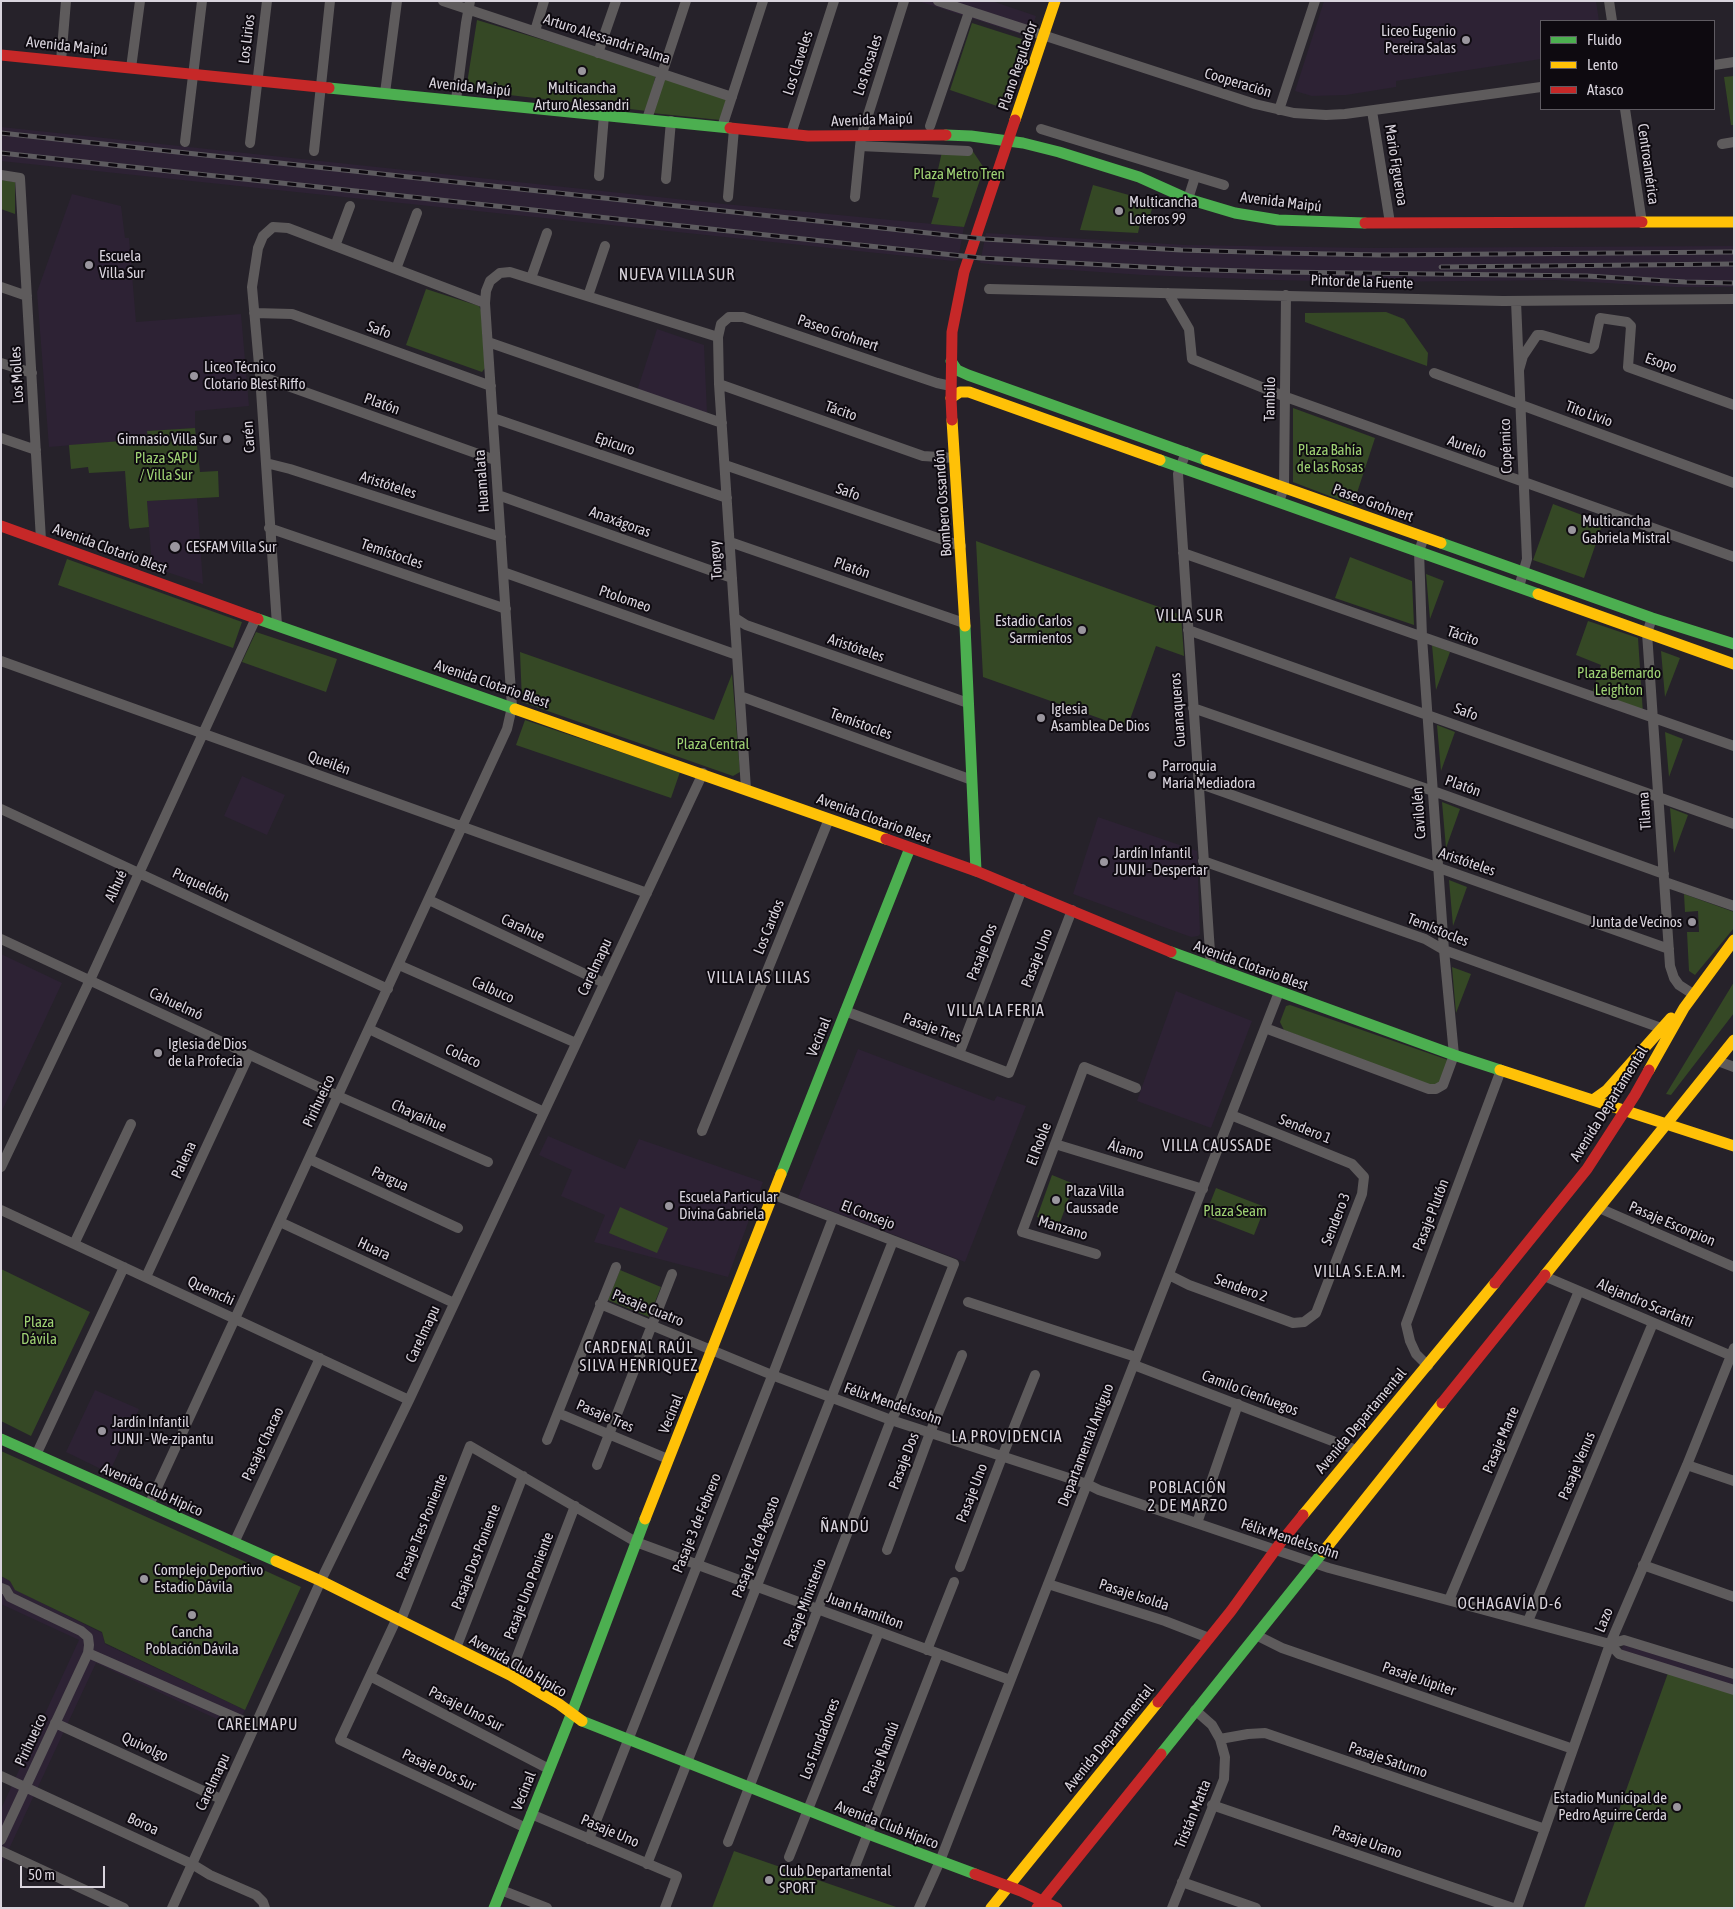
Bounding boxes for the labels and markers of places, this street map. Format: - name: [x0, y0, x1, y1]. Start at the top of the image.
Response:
- place label: Liceo Eugenio Pereira Salas: [1381, 22, 1456, 57]
- marker: Liceo Eugenio Pereira Salas: [1460, 34, 1472, 46]
- marker: Multicancha Arturo Alessandri: [576, 65, 588, 77]
- place label: Multicancha Arturo Alessandri: [535, 79, 629, 114]
- place label: Multicancha Loteros 99: [1129, 193, 1198, 228]
- marker: Multicancha Loteros 99: [1113, 205, 1125, 217]
- place label: Escuela Villa Sur: [99, 247, 145, 282]
- marker: Escuela Villa Sur: [83, 259, 95, 271]
- place label: Liceo Técnico Clotario Blest Riffo: [204, 358, 305, 393]
- marker: Liceo Técnico Clotario Blest Riffo: [188, 370, 200, 382]
- place label: Gimnasio Villa Sur: [117, 430, 217, 448]
- marker: Gimnasio Villa Sur: [221, 433, 233, 445]
- place label: Multicancha Gabriela Mistral: [1582, 512, 1670, 547]
- marker: Multicancha Gabriela Mistral: [1566, 524, 1578, 536]
- place label: CESFAM Villa Sur: [186, 538, 276, 556]
- marker: CESFAM Villa Sur: [168, 540, 182, 554]
- place label: Estadio Carlos Sarmientos: [995, 612, 1072, 647]
- marker: Estadio Carlos Sarmientos: [1076, 624, 1088, 636]
- place label: Iglesia Asamblea De Dios: [1051, 700, 1150, 735]
- marker: Iglesia Asamblea De Dios: [1035, 712, 1047, 724]
- place label: Parroquia María Mediadora: [1162, 757, 1256, 792]
- marker: Parroquia María Mediadora: [1146, 769, 1158, 781]
- place label: Jardín Infantil JUNJI - Despertar: [1114, 844, 1207, 879]
- marker: Jardín Infantil JUNJI - Despertar: [1098, 856, 1110, 868]
- place label: Junta de Vecinos: [1591, 913, 1682, 931]
- marker: Junta de Vecinos: [1686, 916, 1698, 928]
- place label: Iglesia de Dios de la Profecía: [168, 1035, 247, 1070]
- marker: Iglesia de Dios de la Profecía: [152, 1047, 164, 1059]
- place label: Plaza Villa Caussade: [1066, 1182, 1124, 1217]
- place label: Escuela Particular Divina Gabriela: [679, 1188, 778, 1223]
- marker: Plaza Villa Caussade: [1050, 1194, 1062, 1206]
- marker: Escuela Particular Divina Gabriela: [663, 1200, 675, 1212]
- place label: Jardín Infantil JUNJI - We-zipantu: [112, 1413, 214, 1448]
- marker: Jardín Infantil JUNJI - We-zipantu: [96, 1425, 108, 1437]
- place label: Complejo Deportivo Estadio Dávila: [154, 1561, 263, 1596]
- marker: Complejo Deportivo Estadio Dávila: [138, 1573, 150, 1585]
- marker: Cancha Población Dávila: [186, 1609, 198, 1621]
- place label: Cancha Población Dávila: [145, 1623, 239, 1658]
- place label: Estadio Municipal de Pedro Aguirre Cerda: [1553, 1789, 1667, 1824]
- marker: Estadio Municipal de Pedro Aguirre Cerda: [1671, 1801, 1683, 1813]
- place label: Club Departamental SPORT: [779, 1862, 891, 1897]
- marker: Club Departamental SPORT: [763, 1874, 775, 1886]

